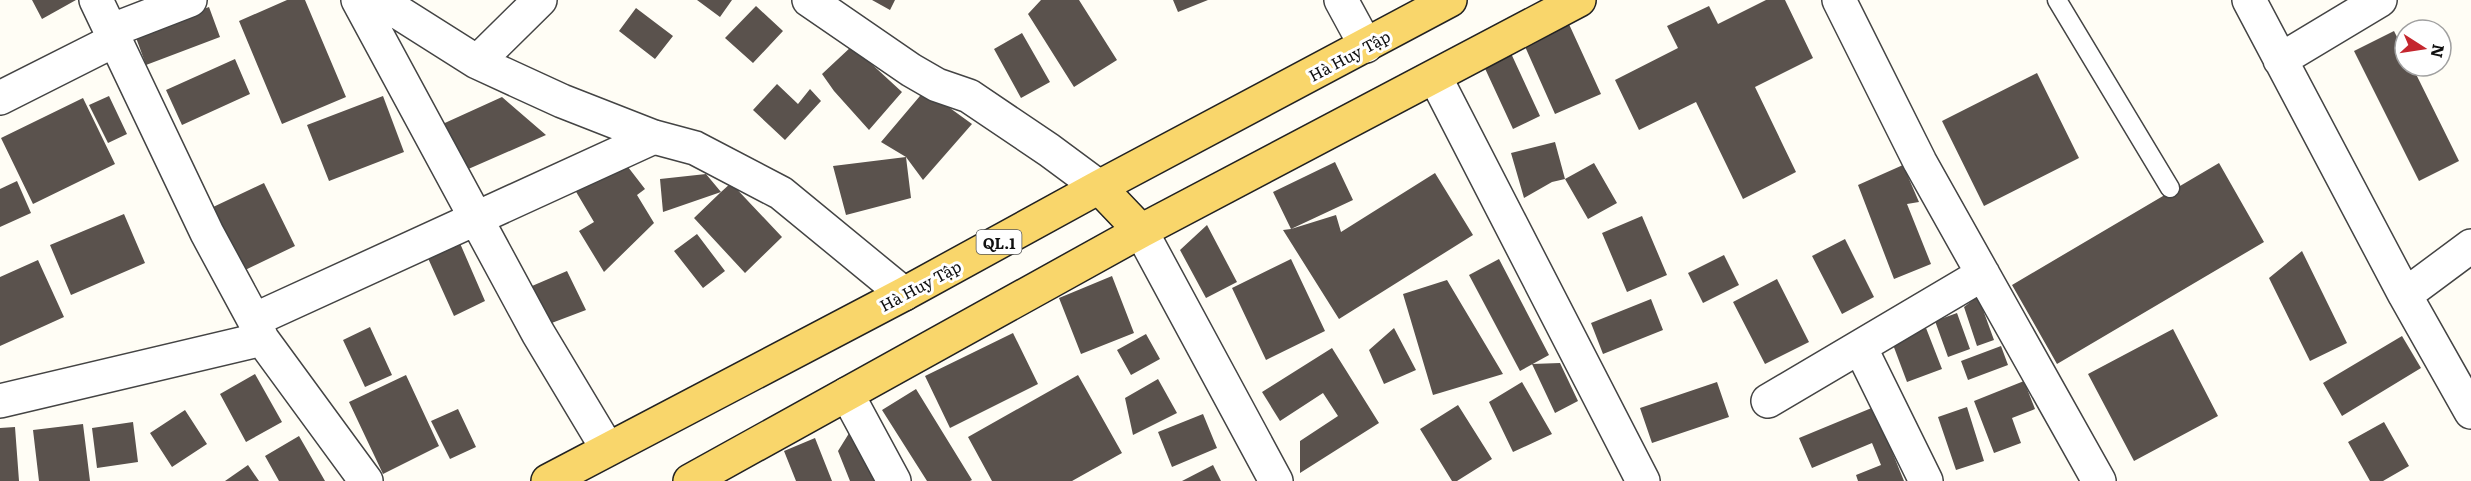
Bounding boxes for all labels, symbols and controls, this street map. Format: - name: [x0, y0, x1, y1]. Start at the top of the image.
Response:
- north arrow: [2393, 18, 2453, 78]
- street label: Hà Huy Tập: [1304, 23, 1394, 87]
- text: N: [2426, 42, 2452, 60]
- road number: QL.1: [976, 230, 1022, 254]
- street label: Hà Huy Tập: [875, 253, 965, 317]

